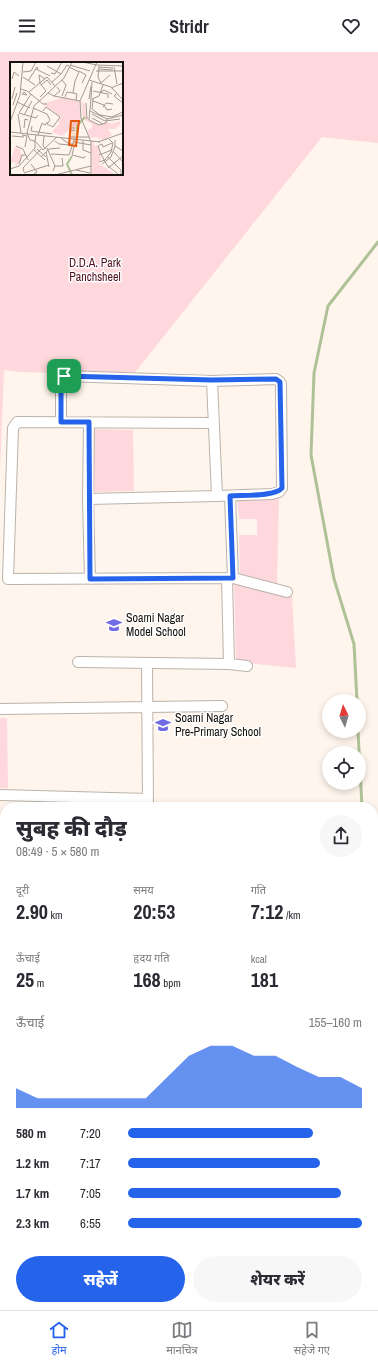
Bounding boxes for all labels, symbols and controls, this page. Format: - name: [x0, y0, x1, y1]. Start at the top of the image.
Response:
- text: Stridr: [169, 14, 209, 39]
- icon: menu: [16, 15, 38, 37]
- icon: heart: [340, 15, 362, 37]
- inset map: [10, 62, 123, 175]
- park label: D.D.A. Park Panchsheel: [69, 255, 121, 285]
- pin: [47, 359, 81, 393]
- icon: arrive: [53, 365, 75, 387]
- place label: Soami Nagar Model School: [126, 610, 186, 640]
- school or university icon: Soami Nagar Model School: [105, 616, 123, 634]
- north arrow: [322, 694, 366, 738]
- map controls: [322, 694, 366, 790]
- place label: Soami Nagar Pre-Primary School: [175, 710, 261, 740]
- school or university icon: Soami Nagar Pre-Primary School: [154, 716, 172, 734]
- button: locate: [322, 746, 366, 790]
- text: सुबह की दौड़: [16, 813, 127, 843]
- button: share: [320, 815, 362, 857]
- text: 08:49 · 5 × 580 m: [16, 843, 99, 860]
- text: दूरी: [16, 883, 29, 897]
- text: समय: [133, 883, 154, 897]
- text: गति: [251, 883, 266, 897]
- text: 2.90: [16, 898, 48, 925]
- text: 20:53: [133, 898, 175, 925]
- text: 7:12: [251, 898, 283, 925]
- text: km: [48, 908, 62, 922]
- text: /km: [283, 908, 301, 922]
- text: ऊँचाई: [16, 951, 40, 965]
- text: हृदय गति: [133, 951, 169, 965]
- text: kcal: [251, 952, 267, 966]
- text: 25: [16, 966, 34, 993]
- text: 168: [133, 966, 161, 993]
- text: 181: [251, 966, 278, 993]
- text: m: [34, 976, 44, 990]
- text: bpm: [161, 976, 181, 990]
- text: ऊँचाई: [16, 1014, 44, 1031]
- text: 155–160 m: [309, 1014, 362, 1031]
- text: 580 m: [16, 1125, 46, 1142]
- text: 7:20: [80, 1125, 101, 1142]
- text: 1.2 km: [16, 1155, 49, 1172]
- text: 7:17: [80, 1155, 101, 1172]
- text: 1.7 km: [16, 1185, 49, 1202]
- text: 7:05: [80, 1185, 101, 1202]
- text: 2.3 km: [16, 1215, 49, 1232]
- text: 6:55: [80, 1215, 101, 1232]
- button: सहेजें: [16, 1256, 185, 1302]
- button: शेयर करें: [193, 1256, 362, 1302]
- tab: होम: [48, 1319, 70, 1358]
- tab: मानचित्र: [166, 1319, 198, 1358]
- tab: सहेजे गए: [294, 1319, 330, 1358]

